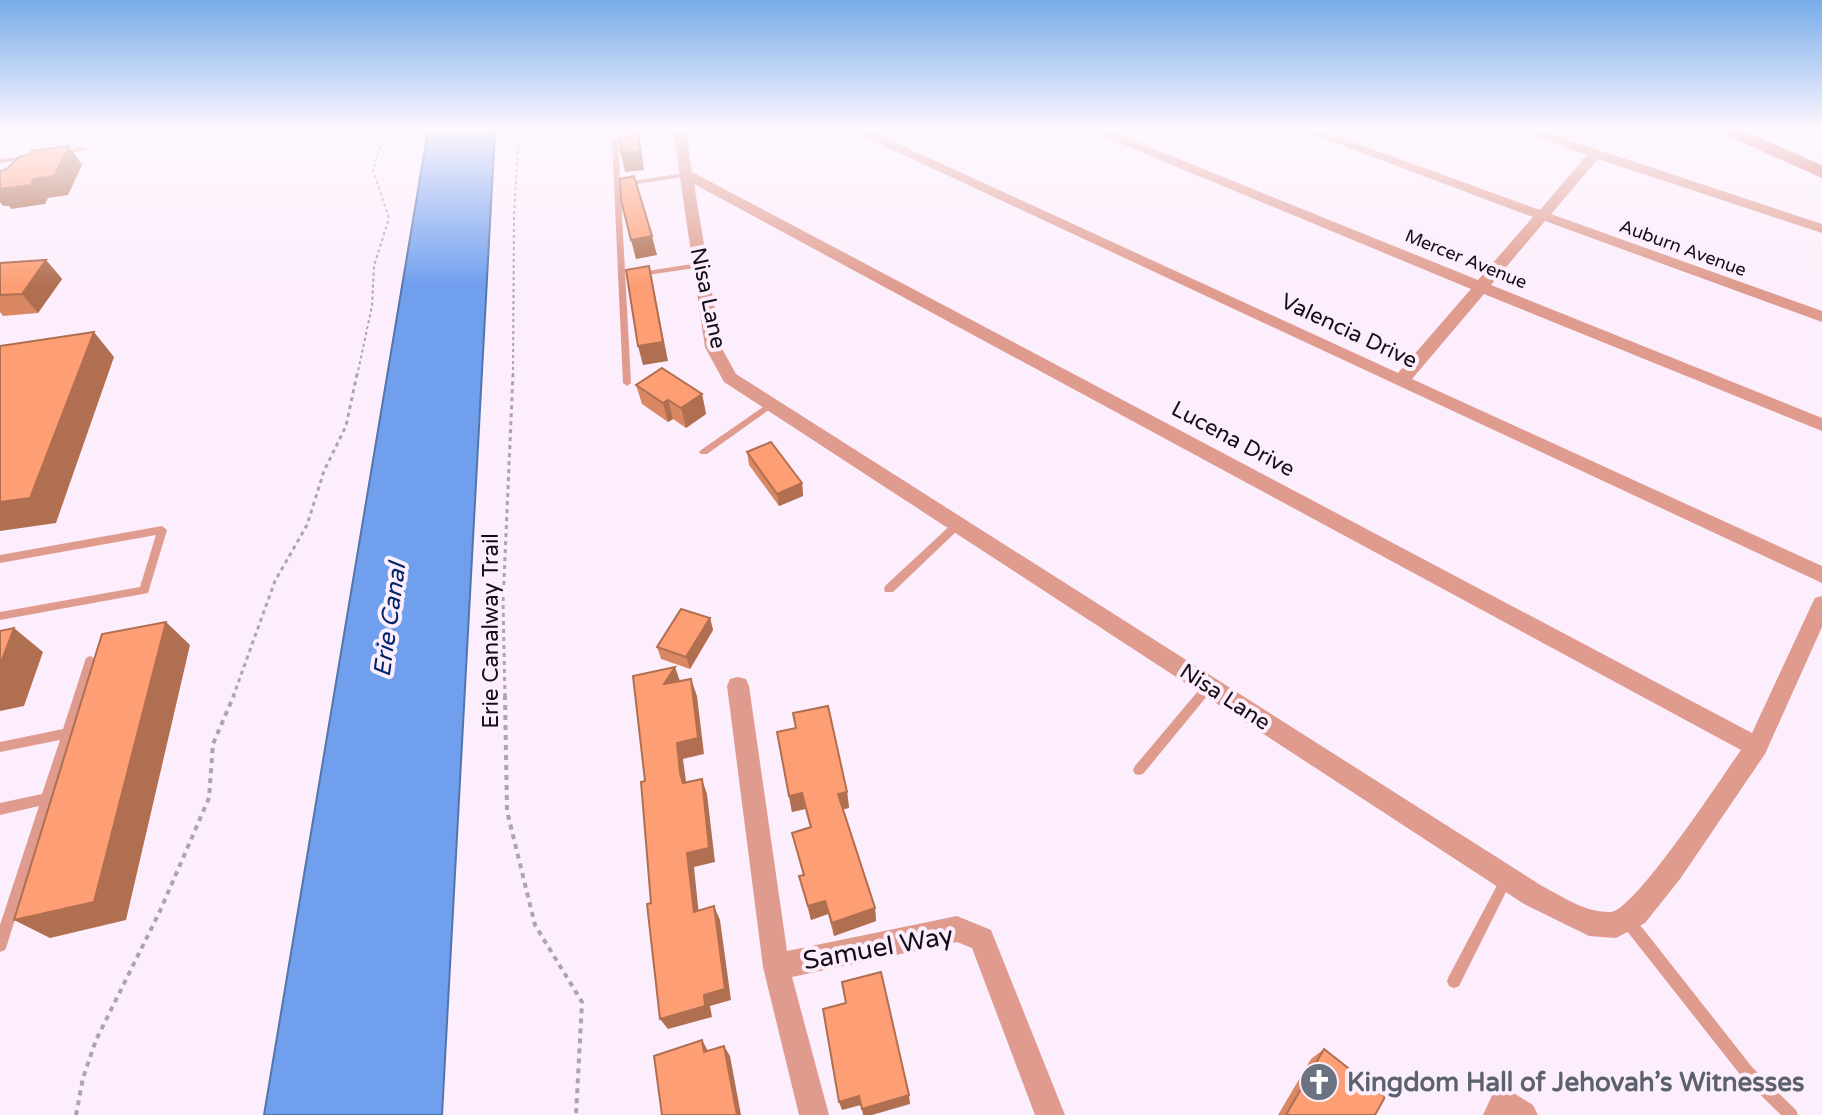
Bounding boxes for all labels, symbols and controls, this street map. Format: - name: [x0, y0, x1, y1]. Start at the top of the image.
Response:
- street label: Auburn Avenue: [1617, 215, 1749, 281]
- street label: Mercer Avenue: [1402, 225, 1530, 293]
- street label: Nisa Lane: [685, 245, 731, 351]
- street label: Valencia Drive: [1277, 288, 1421, 374]
- street label: Lucena Drive: [1167, 396, 1299, 482]
- street label: Erie Canalway Trail: [478, 533, 504, 729]
- water label: Erie Canal: [368, 558, 413, 679]
- street label: Nisa Lane: [1175, 658, 1275, 736]
- street label: Samuel Way: [801, 920, 955, 976]
- church icon: Kingdom Hall of Jehovah’s Witnesses: [1298, 1061, 1340, 1103]
- place label: Kingdom Hall of Jehovah’s Witnesses: [1347, 1067, 1804, 1098]

